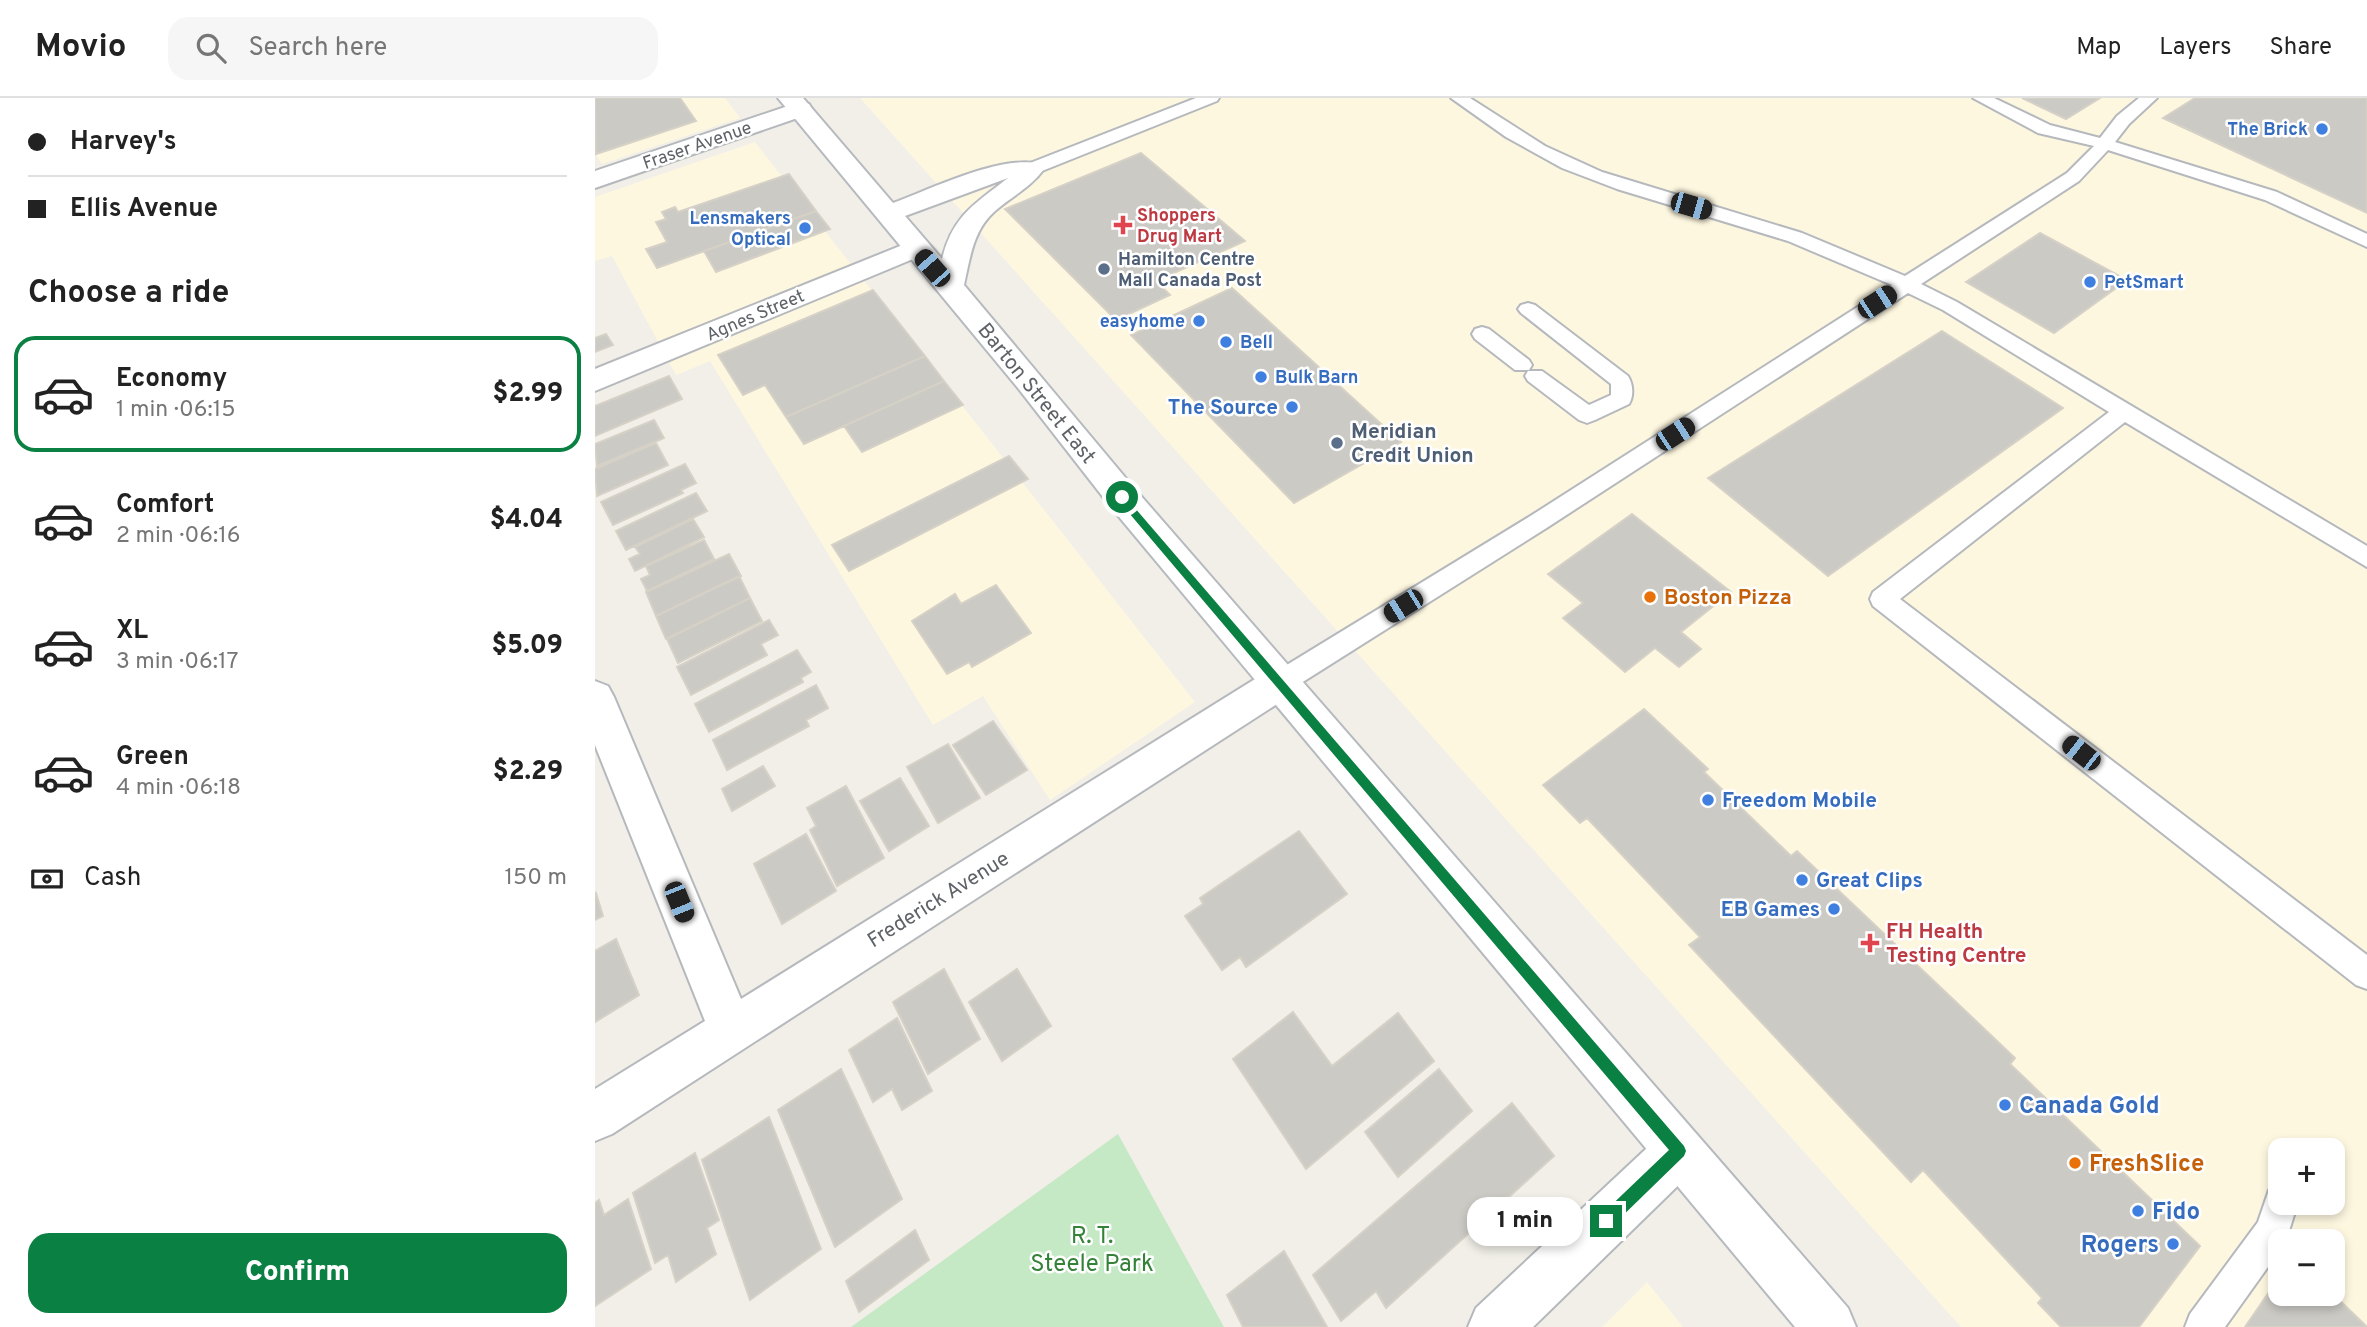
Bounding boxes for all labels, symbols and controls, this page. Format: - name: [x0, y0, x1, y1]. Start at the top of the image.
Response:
- search box: [168, 17, 658, 80]
- text: Movio: [35, 27, 126, 69]
- icon: search: [192, 29, 230, 67]
- text: Search here: [248, 32, 387, 65]
- text: Map: [2076, 33, 2121, 63]
- text: Layers: [2159, 33, 2231, 63]
- text: Share: [2269, 33, 2332, 63]
- street label: Fraser Avenue: [640, 117, 755, 176]
- place label: The Brick: [2227, 119, 2308, 142]
- marker: The Brick: [2314, 121, 2330, 137]
- text: Harvey's: [70, 126, 177, 159]
- car: [1668, 190, 1715, 222]
- text: Ellis Avenue: [70, 193, 218, 226]
- place label: Shoppers Drug Mart: [1137, 205, 1222, 249]
- place label: Lensmakers Optical: [689, 208, 791, 252]
- marker: Shoppers Drug Mart: [1115, 217, 1131, 233]
- marker: Lensmakers Optical: [797, 220, 813, 236]
- car: [911, 245, 954, 291]
- place label: Hamilton Centre Mall Canada Post: [1118, 249, 1262, 293]
- marker: Hamilton Centre Mall Canada Post: [1096, 261, 1112, 277]
- place label: PetSmart: [2104, 272, 2184, 295]
- text: Choose a ride: [28, 274, 229, 314]
- marker: PetSmart: [2082, 274, 2098, 290]
- car: [1854, 282, 1901, 322]
- street label: Agnes Street: [703, 285, 808, 347]
- place label: easyhome: [1100, 311, 1185, 334]
- marker: easyhome: [1191, 313, 1207, 329]
- street label: Barton Street East: [971, 318, 1101, 470]
- place label: Bell: [1240, 332, 1273, 355]
- marker: Bell: [1218, 334, 1234, 350]
- icon: car: [32, 363, 95, 426]
- text: Economy: [116, 363, 227, 396]
- place label: Bulk Barn: [1275, 367, 1359, 390]
- marker: Bulk Barn: [1253, 369, 1269, 385]
- text: $2.99: [493, 378, 563, 411]
- place label: The Source: [1168, 395, 1278, 422]
- text: 1 min · 06:15: [116, 396, 236, 425]
- marker: The Source: [1284, 399, 1300, 415]
- car: [1652, 414, 1699, 454]
- place label: Meridian Credit Union: [1351, 419, 1474, 470]
- marker: Meridian Credit Union: [1329, 435, 1345, 451]
- route start: [1106, 481, 1138, 513]
- icon: car: [32, 489, 95, 552]
- text: Comfort: [116, 489, 214, 522]
- text: $4.04: [490, 504, 563, 537]
- text: 2 min · 06:16: [116, 522, 241, 551]
- place label: Boston Pizza: [1664, 585, 1792, 612]
- car: [1380, 586, 1427, 626]
- marker: Boston Pizza: [1642, 589, 1658, 605]
- icon: car: [32, 615, 95, 678]
- text: XL: [116, 615, 148, 648]
- text: $5.09: [492, 630, 563, 663]
- text: 3 min · 06:17: [116, 648, 239, 677]
- car: [2058, 732, 2105, 774]
- icon: car: [32, 741, 95, 804]
- text: Green: [116, 741, 189, 774]
- text: $2.29: [493, 756, 563, 789]
- text: 4 min · 06:18: [116, 774, 241, 803]
- place label: Freedom Mobile: [1722, 788, 1877, 815]
- marker: Freedom Mobile: [1700, 792, 1716, 808]
- street label: Frederick Avenue: [863, 846, 1015, 955]
- icon: cash: [28, 860, 66, 898]
- text: Cash: [84, 862, 141, 895]
- text: 150 m: [505, 864, 567, 893]
- place label: Great Clips: [1816, 868, 1923, 895]
- marker: Great Clips: [1794, 872, 1810, 888]
- car: [662, 879, 697, 925]
- place label: EB Games: [1721, 897, 1820, 924]
- marker: EB Games: [1826, 901, 1842, 917]
- place label: FH Health Testing Centre: [1886, 919, 2027, 970]
- marker: FH Health Testing Centre: [1860, 933, 1880, 953]
- place label: Canada Gold: [2019, 1092, 2160, 1122]
- marker: Canada Gold: [1997, 1097, 2013, 1113]
- map controls: [2268, 1138, 2345, 1306]
- button: +: [2268, 1138, 2345, 1215]
- place label: FreshSlice: [2089, 1150, 2204, 1180]
- marker: FreshSlice: [2067, 1155, 2083, 1171]
- callout: 1 min: [1466, 1196, 1581, 1246]
- place label: Fido: [2152, 1198, 2200, 1228]
- marker: Fido: [2130, 1203, 2146, 1219]
- route end: [1590, 1205, 1622, 1237]
- text: 1 min: [1497, 1207, 1553, 1236]
- park label: R. T. Steele Park: [1030, 1222, 1154, 1280]
- button: −: [2268, 1229, 2345, 1306]
- place label: Rogers: [2081, 1231, 2159, 1261]
- button: Confirm: [28, 1233, 567, 1313]
- marker: Rogers: [2165, 1236, 2181, 1252]

